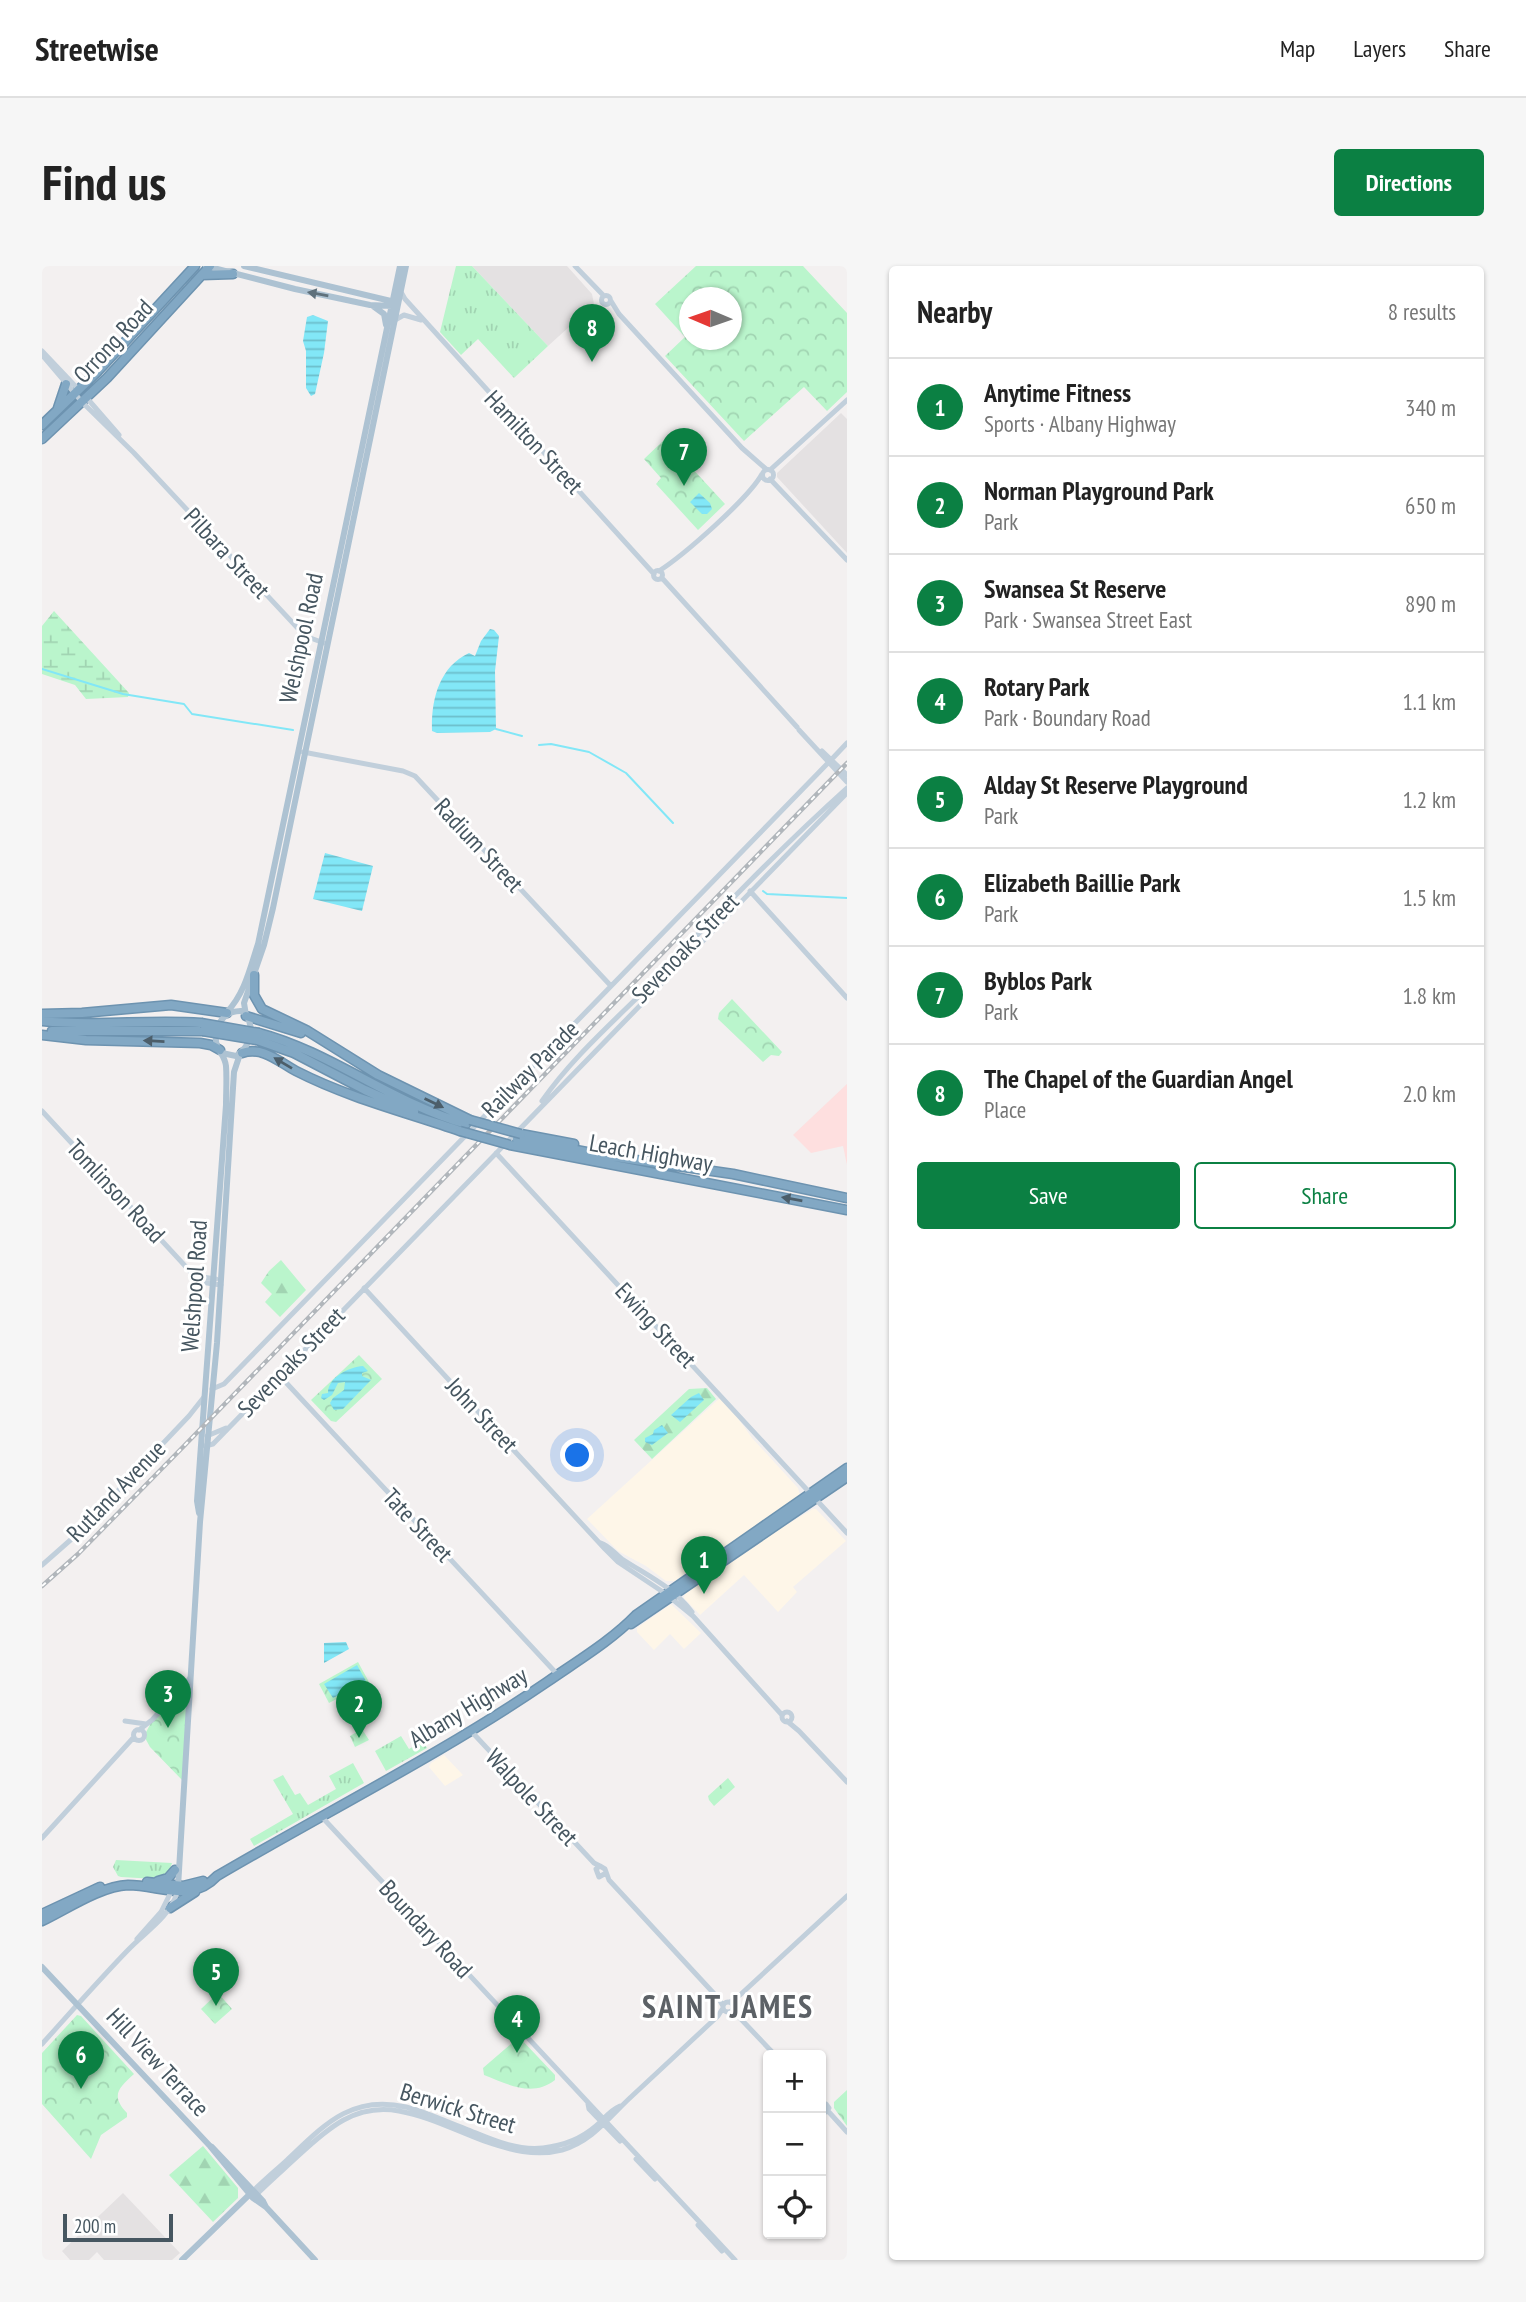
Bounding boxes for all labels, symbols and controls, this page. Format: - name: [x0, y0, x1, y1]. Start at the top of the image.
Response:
- text: Streetwise: [35, 27, 159, 70]
- text: Map: [1280, 33, 1315, 64]
- text: Layers: [1353, 33, 1406, 64]
- text: Share: [1444, 33, 1491, 64]
- button: Directions: [1334, 149, 1484, 216]
- text: Find us: [42, 150, 166, 214]
- north arrow: [679, 287, 742, 350]
- one-way arrow: [307, 288, 329, 299]
- text: Nearby: [917, 292, 992, 331]
- street label: Orrong Road: [66, 293, 160, 389]
- text: 8 results: [1388, 297, 1456, 326]
- pin: 8: [569, 304, 615, 362]
- text: Anytime Fitness: [984, 376, 1131, 409]
- street label: Hamilton Street: [478, 384, 590, 501]
- text: 1: [935, 393, 946, 422]
- text: 340 m: [1405, 393, 1456, 422]
- text: Sports · Albany Highway: [984, 409, 1176, 438]
- pin: 7: [661, 428, 707, 486]
- text: Norman Playground Park: [984, 474, 1214, 507]
- text: 2: [935, 491, 946, 520]
- text: 650 m: [1405, 491, 1456, 520]
- street label: Pilbara Street: [177, 501, 277, 605]
- text: Park: [984, 507, 1018, 536]
- street label: Welshpool Road: [272, 570, 330, 706]
- text: Swansea St Reserve: [984, 572, 1166, 605]
- text: 3: [935, 589, 946, 618]
- text: 890 m: [1405, 589, 1456, 618]
- text: Park · Swansea Street East: [984, 605, 1192, 634]
- text: Rotary Park: [984, 670, 1089, 703]
- text: 4: [935, 687, 946, 716]
- text: 1.1 km: [1402, 687, 1456, 716]
- text: Park · Boundary Road: [984, 703, 1151, 732]
- text: Alday St Reserve Playground: [984, 768, 1248, 801]
- text: 5: [935, 785, 946, 814]
- text: 1.2 km: [1402, 785, 1456, 814]
- street label: Radium Street: [428, 791, 531, 899]
- text: Park: [984, 801, 1018, 830]
- text: Elizabeth Baillie Park: [984, 866, 1180, 899]
- text: 6: [935, 883, 946, 912]
- text: 1.5 km: [1402, 883, 1456, 912]
- street label: Sevenoaks Street: [625, 886, 746, 1010]
- text: Park: [984, 899, 1018, 928]
- text: Byblos Park: [984, 964, 1092, 997]
- text: 7: [935, 981, 946, 1010]
- text: 1.8 km: [1402, 981, 1456, 1010]
- text: Park: [984, 997, 1018, 1026]
- street label: Railway Parade: [475, 1014, 585, 1124]
- one-way arrow: [142, 1035, 164, 1046]
- one-way arrow: [273, 1058, 293, 1070]
- text: The Chapel of the Guardian Angel: [984, 1062, 1293, 1095]
- text: 8: [935, 1079, 946, 1108]
- text: 2.0 km: [1402, 1079, 1456, 1108]
- text: Place: [984, 1095, 1026, 1124]
- one-way arrow: [424, 1097, 444, 1108]
- street label: Leach Highway: [587, 1127, 715, 1179]
- street label: Tomlinson Road: [60, 1133, 172, 1249]
- button: Save: [917, 1162, 1180, 1229]
- button: Share: [1194, 1162, 1456, 1229]
- one-way arrow: [781, 1193, 803, 1204]
- street label: Welshpool Road: [174, 1219, 214, 1353]
- street label: Ewing Street: [609, 1276, 704, 1374]
- street label: Sevenoaks Street: [231, 1300, 352, 1424]
- street label: John Street: [439, 1370, 525, 1460]
- street label: Rutland Avenue: [60, 1434, 172, 1548]
- your location: [560, 1438, 594, 1472]
- street label: Tate Street: [376, 1482, 460, 1569]
- pin: 1: [681, 1536, 727, 1594]
- street label: Albany Highway: [403, 1660, 533, 1754]
- pin: 3: [145, 1670, 191, 1728]
- pin: 2: [336, 1680, 382, 1738]
- street label: Walpole Street: [479, 1742, 585, 1852]
- street label: Boundary Road: [373, 1873, 479, 1985]
- pin: 5: [193, 1948, 239, 2006]
- district label: SAINT JAMES: [642, 1985, 814, 2027]
- pin: 4: [494, 1995, 540, 2053]
- street label: Hill View Terrace: [100, 2001, 216, 2123]
- pin: 6: [58, 2031, 104, 2089]
- map controls: [763, 2050, 826, 2239]
- button: +: [763, 2050, 826, 2113]
- street label: Berwick Street: [396, 2076, 520, 2140]
- button: −: [763, 2113, 826, 2176]
- button: locate: [763, 2176, 826, 2239]
- scale bar: [63, 2211, 173, 2243]
- text: 200 m: [74, 2214, 116, 2238]

